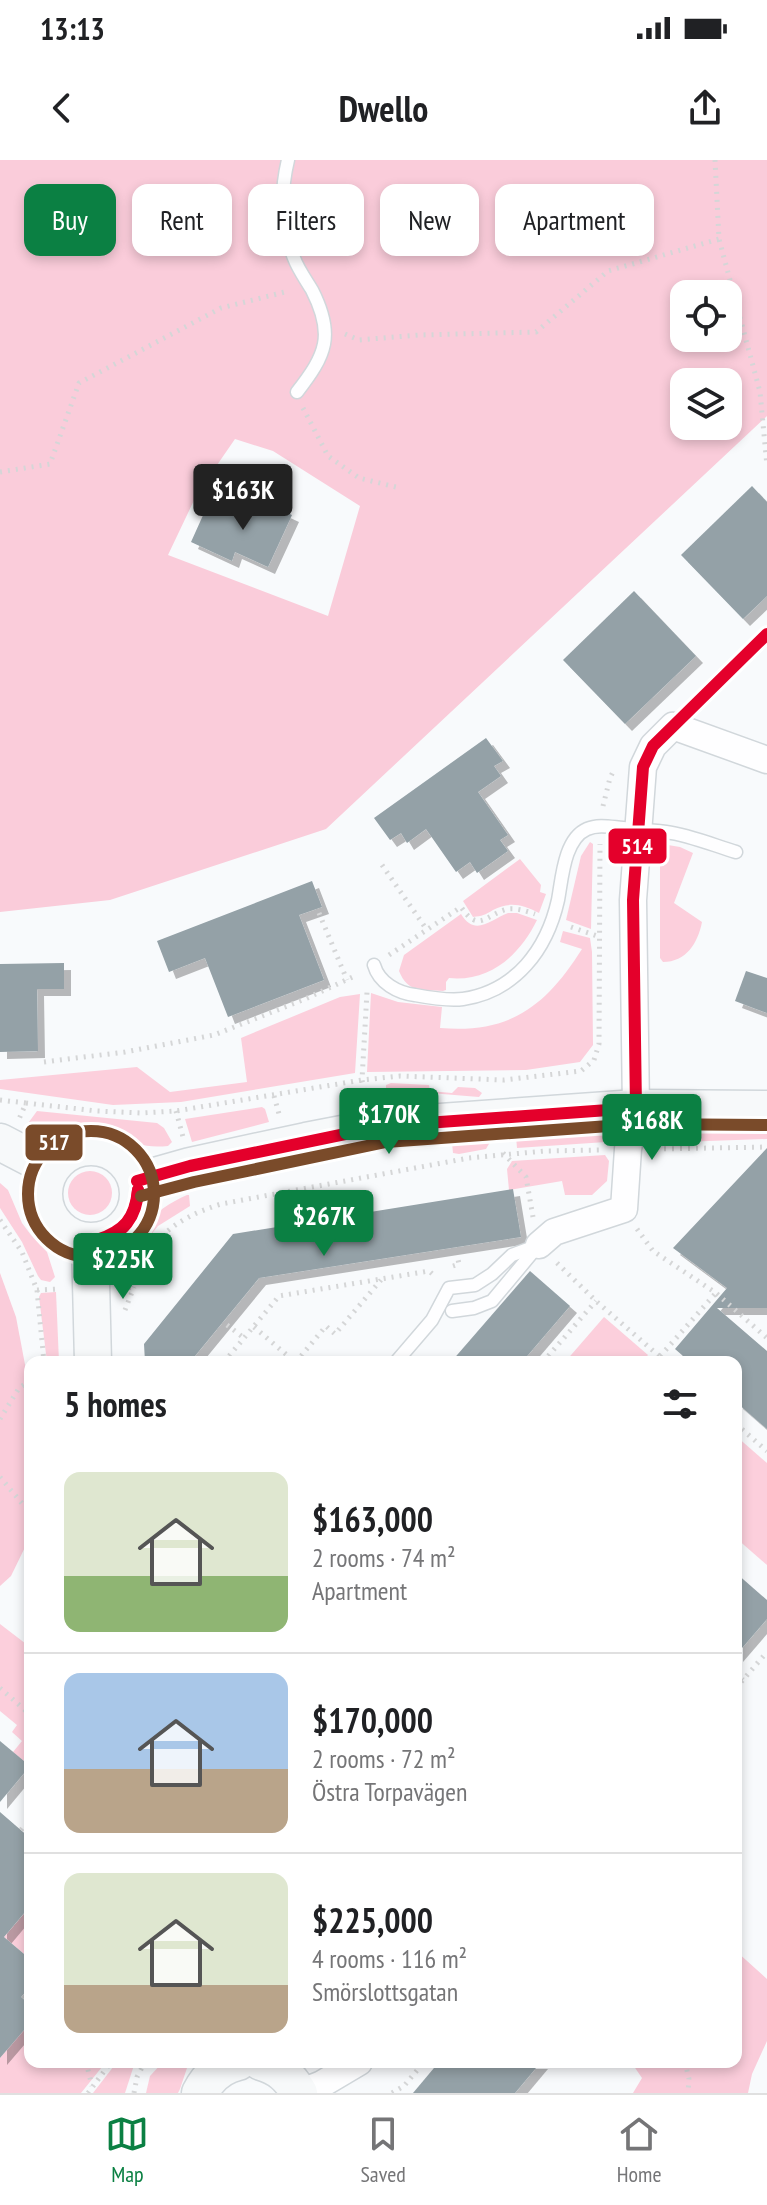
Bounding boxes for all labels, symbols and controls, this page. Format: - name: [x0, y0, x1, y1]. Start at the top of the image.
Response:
- text: 13:13: [40, 9, 105, 48]
- text: Dwello: [339, 85, 428, 132]
- icon: back: [40, 86, 84, 130]
- icon: share: [683, 86, 727, 130]
- chip: Buy: [24, 184, 116, 256]
- chip: Rent: [132, 184, 232, 256]
- chip: Filters: [248, 184, 364, 256]
- chip: New: [380, 184, 479, 256]
- chip: Apartment: [495, 184, 654, 256]
- map controls: [670, 280, 742, 440]
- button: locate: [670, 280, 742, 352]
- button: layers: [670, 368, 742, 440]
- pin: $163K: [187, 464, 299, 532]
- text: $163K: [211, 473, 275, 506]
- line badge: 514: [607, 827, 668, 865]
- text: 514: [621, 832, 653, 860]
- pin: $170K: [333, 1088, 445, 1156]
- pin: $168K: [596, 1094, 708, 1162]
- text: $170K: [357, 1097, 421, 1130]
- text: $168K: [620, 1103, 684, 1136]
- line badge: 517: [24, 1123, 84, 1162]
- text: 517: [38, 1128, 70, 1156]
- pin: $267K: [268, 1190, 380, 1258]
- text: $267K: [292, 1199, 356, 1232]
- pin: $225K: [67, 1233, 179, 1301]
- text: $225K: [91, 1242, 155, 1275]
- text: 5 homes: [64, 1382, 167, 1426]
- icon: filters: [658, 1382, 702, 1426]
- text: $163,000: [312, 1497, 433, 1541]
- icon: home: [128, 1504, 224, 1600]
- text: 2 rooms · 74 m²: [312, 1541, 456, 1574]
- text: Apartment: [312, 1574, 407, 1607]
- text: $170,000: [312, 1698, 433, 1742]
- icon: home: [128, 1705, 224, 1801]
- text: 2 rooms · 72 m²: [312, 1742, 456, 1775]
- text: Östra Torpavägen: [312, 1775, 467, 1808]
- text: $225,000: [312, 1898, 433, 1942]
- icon: home: [128, 1905, 224, 2001]
- text: 4 rooms · 116 m²: [312, 1942, 467, 1975]
- text: Smörslottsgatan: [312, 1975, 458, 2008]
- tab: Map: [105, 2112, 149, 2188]
- tab: Saved: [360, 2112, 406, 2188]
- tab: Home: [617, 2112, 662, 2188]

